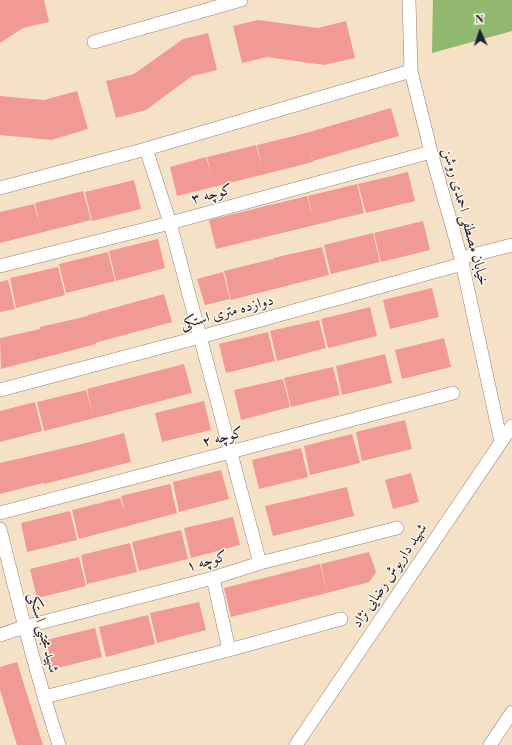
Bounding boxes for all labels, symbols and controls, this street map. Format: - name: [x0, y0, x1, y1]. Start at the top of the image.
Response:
- north arrow: [460, 12, 500, 52]
- text: N: [475, 13, 484, 27]
- street label: خیابان مصطفی احمدی روشن: [438, 146, 492, 288]
- street label: کوچه ۳: [190, 181, 234, 209]
- street label: دوازده متری استکی: [178, 292, 276, 334]
- street label: کوچه ۲: [201, 424, 245, 452]
- street label: شهید داریوش رضایی نژاد: [348, 520, 432, 632]
- street label: کوچه ۱: [184, 548, 230, 576]
- street label: شهید مجتبی استکی: [24, 591, 62, 675]

